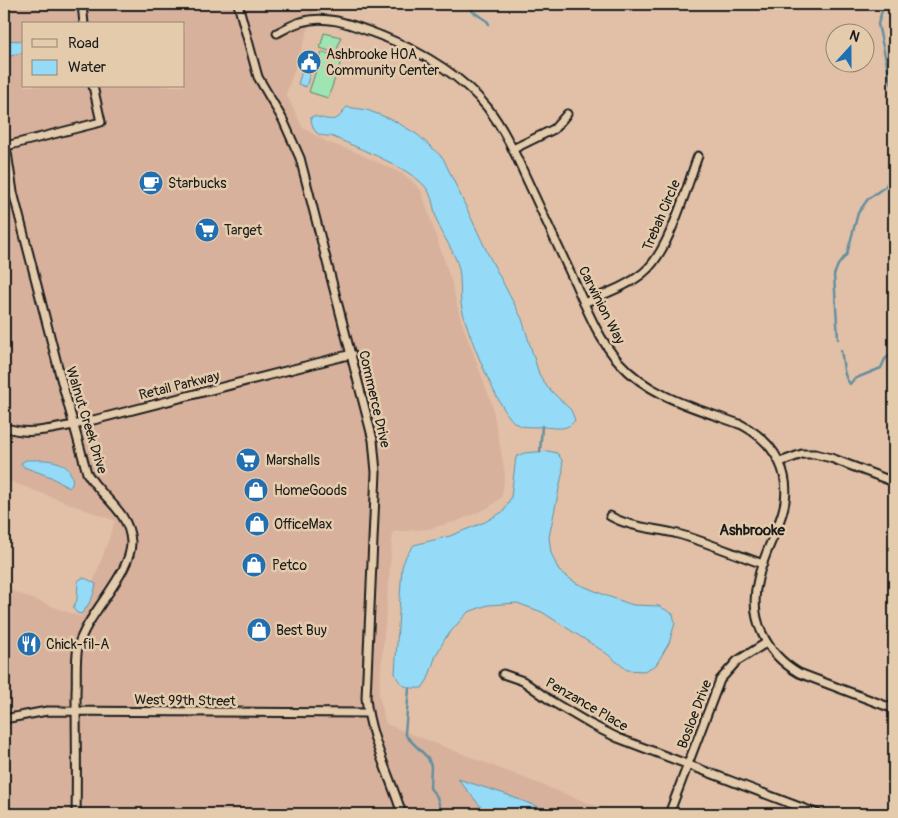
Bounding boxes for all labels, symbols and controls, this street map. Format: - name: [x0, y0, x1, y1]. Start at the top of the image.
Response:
- legend: [22, 22, 185, 88]
- north arrow: [826, 22, 876, 72]
- text: N: [847, 27, 862, 46]
- text: Road: [68, 34, 99, 53]
- place label: Ashbrooke HOA Community Center: [326, 46, 439, 79]
- public building icon: Ashbrooke HOA Community Center: [296, 49, 322, 75]
- text: Water: [68, 58, 107, 77]
- cafe icon: Starbucks: [138, 170, 164, 196]
- place label: Starbucks: [168, 175, 227, 192]
- street label: Trebah Circle: [639, 177, 684, 253]
- supermarket icon: Target: [194, 217, 220, 243]
- place label: Target: [224, 222, 262, 239]
- street label: Carwinion Way: [575, 263, 628, 347]
- street label: Commerce Drive: [355, 349, 394, 450]
- street label: Walnut Creek Drive: [62, 364, 111, 476]
- street label: Retail Parkway: [137, 367, 221, 404]
- supermarket icon: Marshalls: [235, 447, 261, 473]
- place label: Marshalls: [266, 452, 321, 469]
- shop icon: HomeGoods: [243, 477, 269, 503]
- place label: HomeGoods: [274, 482, 347, 499]
- shop icon: OfficeMax: [244, 511, 270, 537]
- place label: OfficeMax: [274, 516, 332, 533]
- district label: Ashbrooke: [719, 521, 785, 540]
- shop icon: Petco: [241, 552, 267, 578]
- place label: Petco: [272, 557, 307, 574]
- shop icon: Best Buy: [246, 617, 272, 643]
- place label: Best Buy: [276, 622, 327, 639]
- restaurant icon: Chick-fil-A: [16, 631, 42, 657]
- place label: Chick-fil-A: [46, 636, 109, 653]
- street label: Penzance Place: [543, 674, 631, 735]
- street label: Bosloe Drive: [674, 677, 715, 751]
- street label: West 99th Street: [134, 691, 236, 710]

